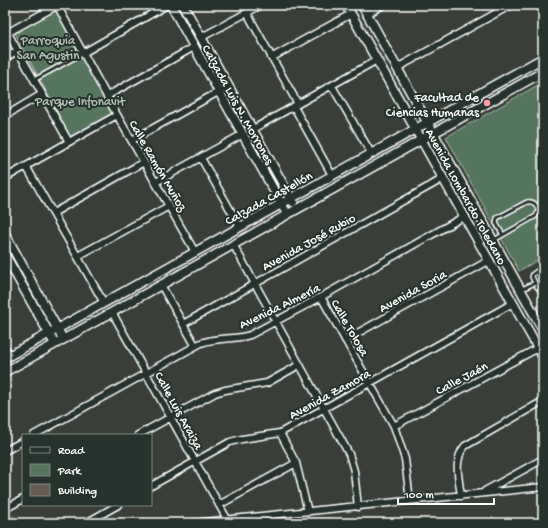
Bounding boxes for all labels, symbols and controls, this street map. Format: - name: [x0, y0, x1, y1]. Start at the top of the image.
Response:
- park label: Parroquia San Agustin: [17, 34, 80, 64]
- street label: Calzada Luis N. Morrones: [198, 43, 277, 169]
- place label: Facultad de Ciencias Humanas: [386, 91, 480, 121]
- park label: Parque Infonavit: [34, 95, 127, 110]
- marker: Facultad de Ciencias Humanas: [482, 98, 492, 108]
- street label: Calle Ramón Muñoz: [125, 118, 190, 216]
- street label: Avenida Lombardo Toledano: [421, 127, 509, 268]
- street label: Calzada Castellón: [223, 169, 316, 229]
- street label: Avenida José Rubio: [260, 211, 359, 275]
- street label: Avenida Soria: [377, 267, 450, 317]
- street label: Avenida Almería: [237, 281, 324, 333]
- street label: Calle Tolosa: [327, 297, 372, 360]
- street label: Calle Jaén: [434, 359, 491, 399]
- street label: Avenida Zamora: [287, 366, 374, 424]
- street label: Calle Luis Araiza: [150, 370, 206, 453]
- legend: [22, 434, 152, 506]
- text: Road: [58, 445, 85, 459]
- text: Park: [57, 465, 83, 479]
- scale bar: [398, 480, 494, 506]
- text: Building: [57, 485, 97, 499]
- text: 100 m: [403, 489, 434, 503]

